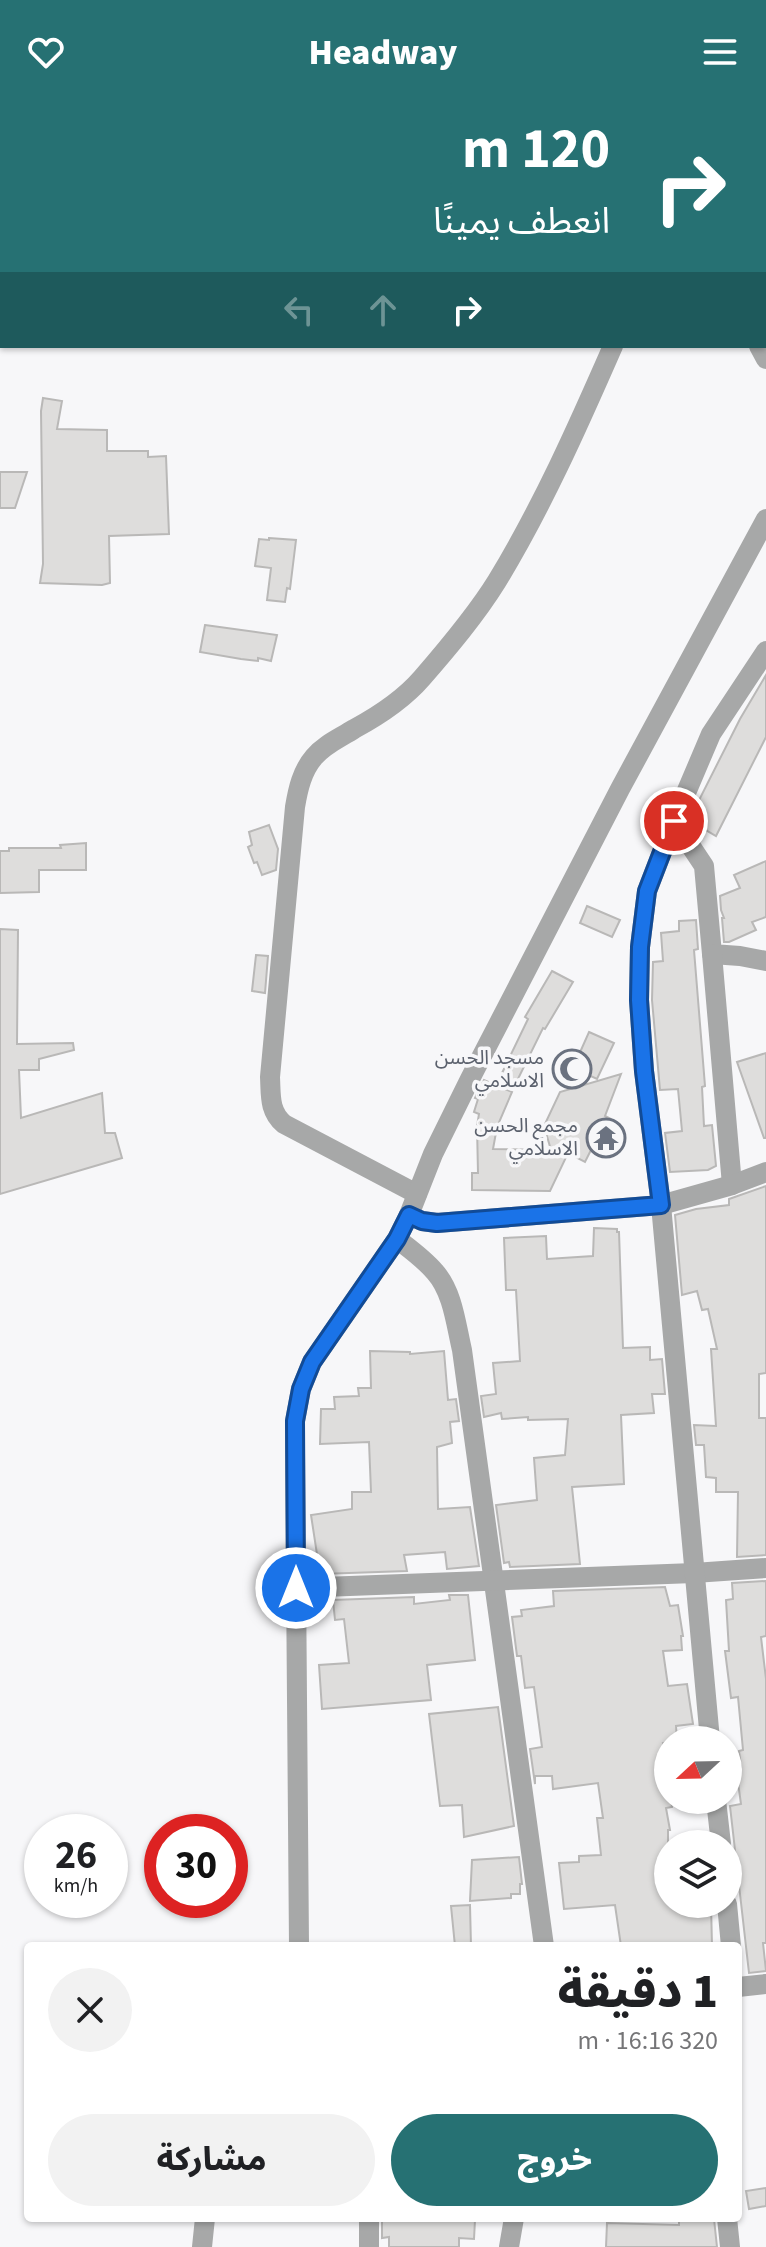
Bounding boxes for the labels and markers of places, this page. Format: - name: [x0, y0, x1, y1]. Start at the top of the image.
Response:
- pin: [640, 787, 708, 855]
- place label: مسجد الحسن الاسلامي: [435, 1044, 544, 1096]
- mosque icon: مسجد الحسن الاسلامي: [551, 1048, 593, 1090]
- place label: مجمع الحسن الاسلامي: [474, 1112, 578, 1164]
- temple icon: مجمع الحسن الاسلامي: [585, 1117, 627, 1159]

